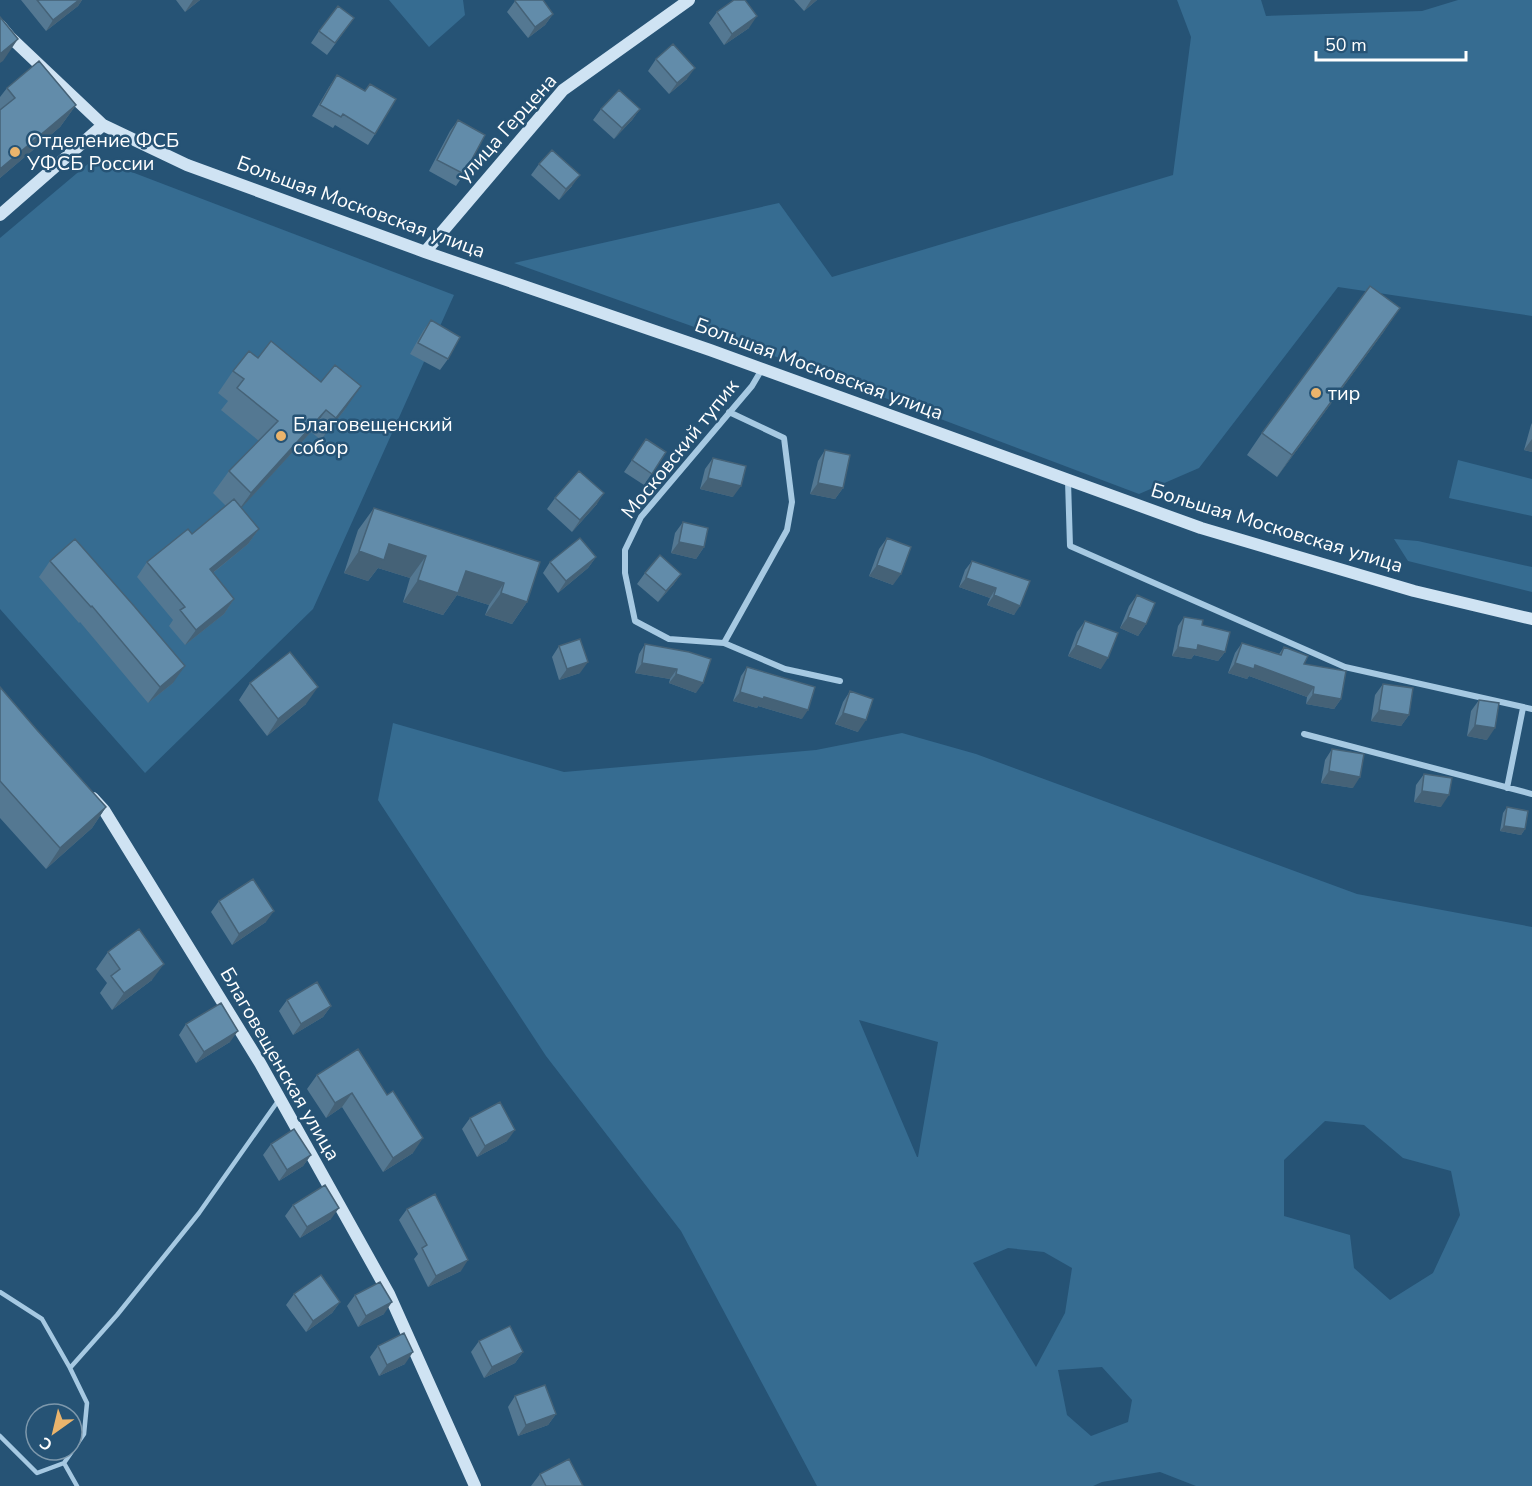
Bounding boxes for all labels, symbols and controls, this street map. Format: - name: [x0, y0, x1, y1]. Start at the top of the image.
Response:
- scale bar: [1316, 24, 1466, 62]
- text: 50 m: [1325, 33, 1367, 57]
- street label: улица Герцена: [451, 68, 563, 188]
- place label: Отделение ФСБ УФСБ России: [26, 127, 179, 177]
- marker: Отделение ФСБ УФСБ России: [8, 145, 22, 159]
- street label: Большая Московская улица: [233, 149, 489, 265]
- street label: Большая Московская улица: [691, 311, 947, 427]
- street label: Московский тупик: [615, 373, 745, 524]
- place label: тир: [1328, 380, 1360, 407]
- marker: тир: [1309, 386, 1323, 400]
- place label: Благовещенский собор: [293, 411, 453, 461]
- marker: Благовещенский собор: [274, 429, 288, 443]
- street label: Большая Московская улица: [1148, 477, 1406, 579]
- street label: Благовещенская улица: [214, 963, 346, 1165]
- north arrow: [24, 1402, 84, 1462]
- text: С: [35, 1431, 57, 1456]

